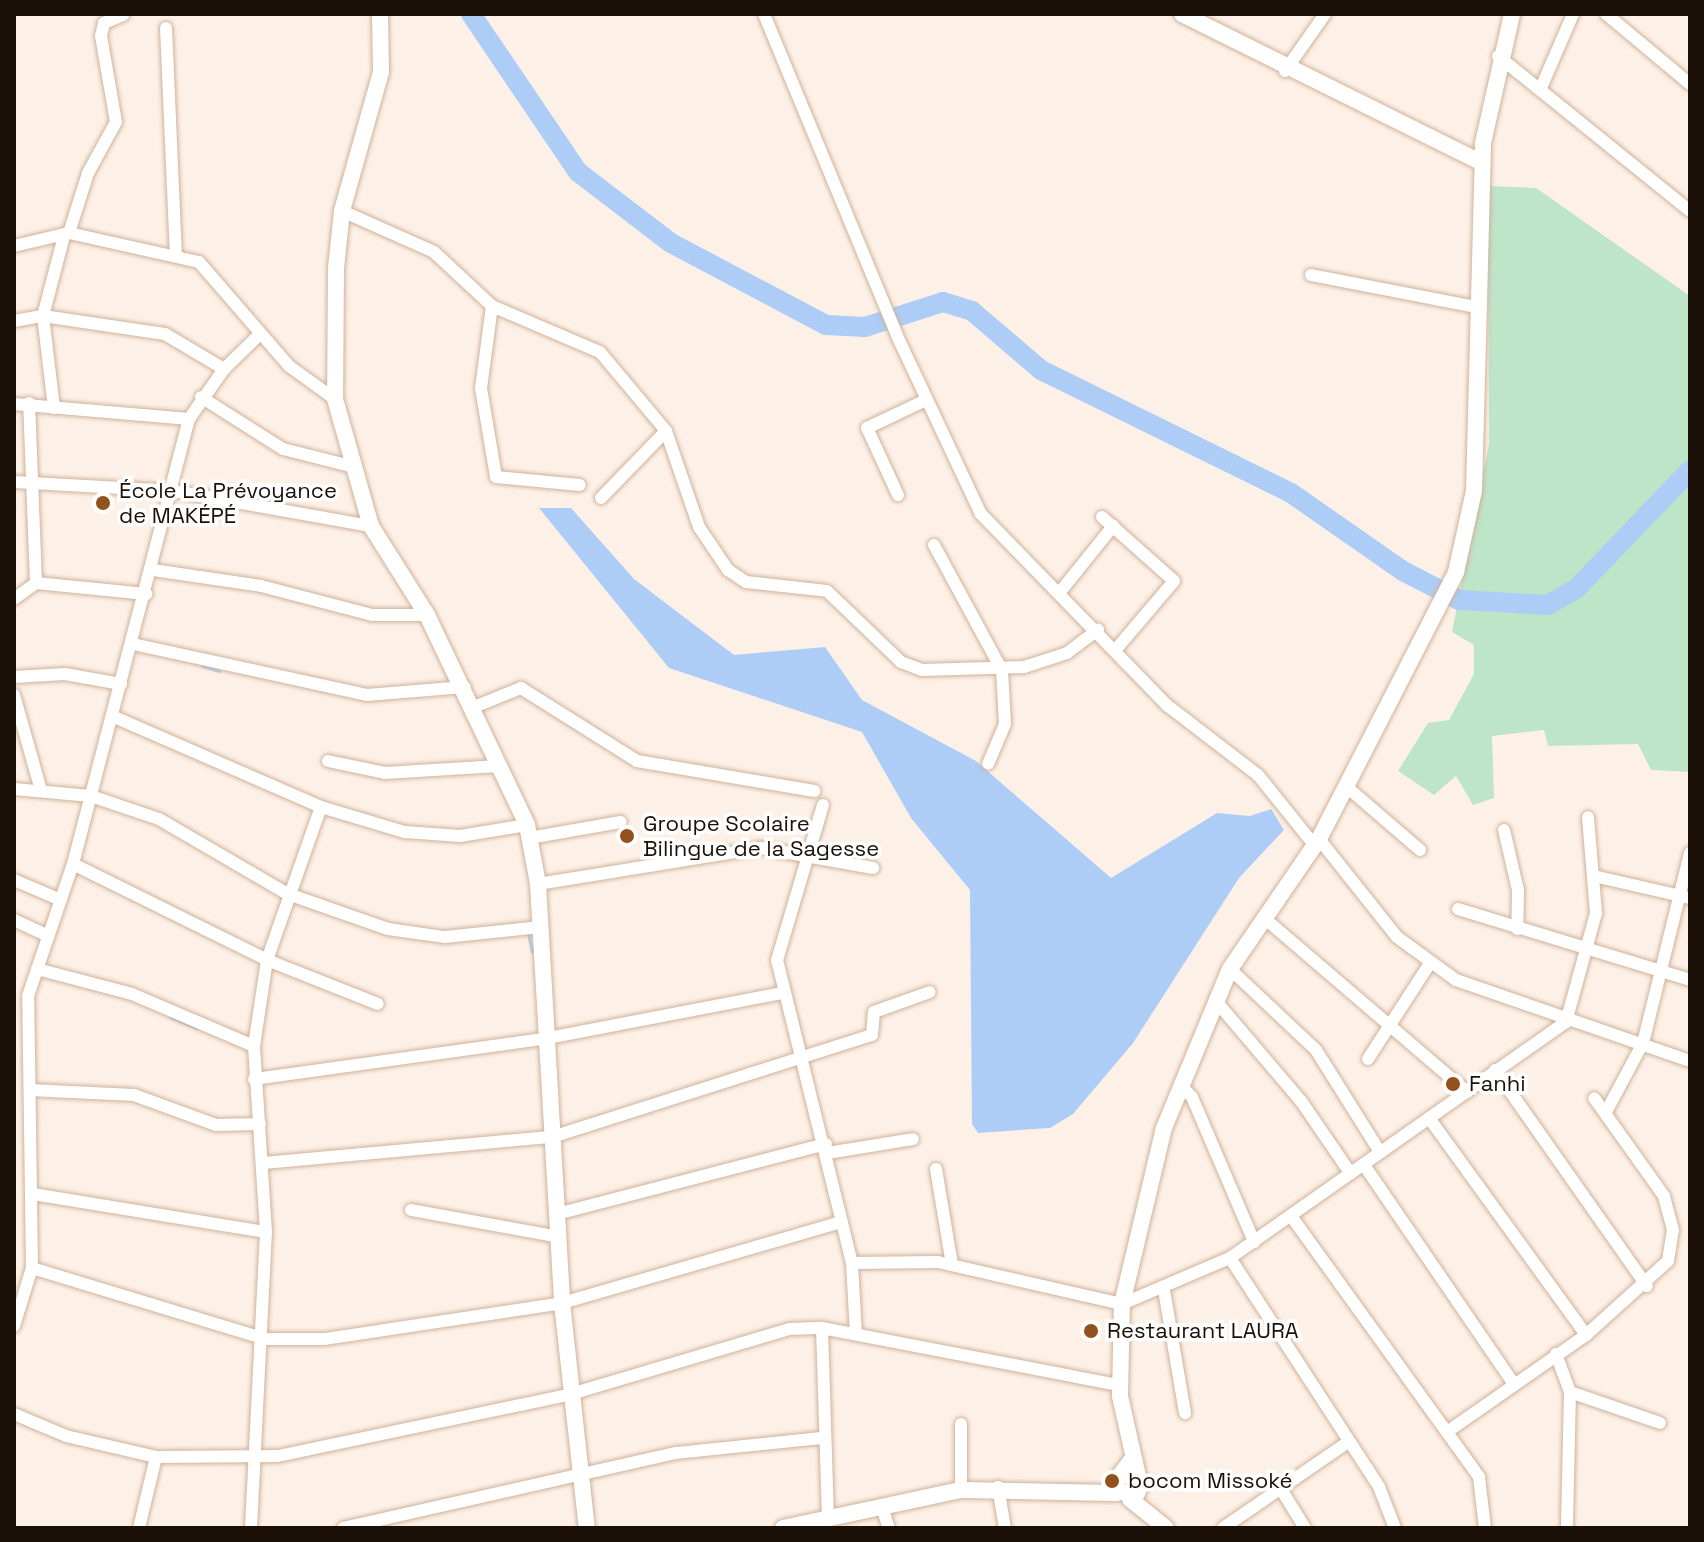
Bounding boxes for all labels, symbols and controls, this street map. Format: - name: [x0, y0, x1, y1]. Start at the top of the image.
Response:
- place label: École La Prévoyance de MAKÉPÉ: [119, 477, 337, 528]
- marker: École La Prévoyance de MAKÉPÉ: [94, 494, 112, 512]
- place label: Groupe Scolaire Bilingue de la Sagesse: [643, 810, 879, 862]
- marker: Groupe Scolaire Bilingue de la Sagesse: [618, 827, 636, 845]
- place label: Fanhi: [1469, 1071, 1526, 1097]
- marker: Fanhi: [1444, 1075, 1462, 1093]
- place label: Restaurant LAURA: [1107, 1318, 1299, 1344]
- marker: Restaurant LAURA: [1082, 1322, 1100, 1340]
- place label: bocom Missoké: [1128, 1468, 1293, 1494]
- marker: bocom Missoké: [1103, 1472, 1121, 1490]

